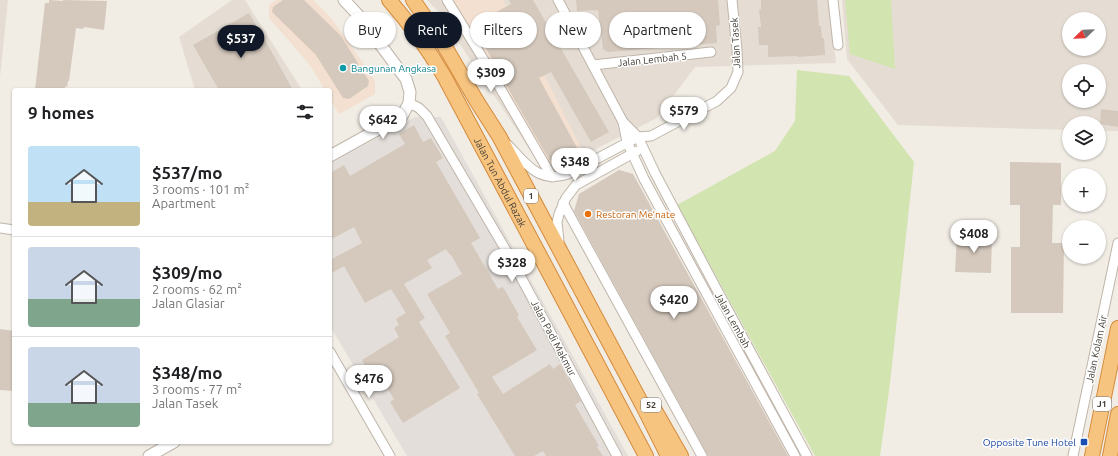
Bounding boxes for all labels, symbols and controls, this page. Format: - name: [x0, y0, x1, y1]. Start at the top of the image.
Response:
- chip: Buy: [344, 12, 396, 48]
- chip: Rent: [404, 12, 462, 48]
- chip: Filters: [470, 12, 537, 48]
- chip: New: [545, 12, 601, 48]
- chip: Apartment: [609, 12, 706, 48]
- north arrow: [1062, 12, 1106, 56]
- map controls: [1062, 12, 1106, 264]
- street label: Jalan Tasek: [729, 17, 742, 69]
- pin: $537: [217, 25, 265, 59]
- text: $537: [226, 31, 256, 45]
- street label: Jalan Lembah 5: [617, 50, 687, 69]
- pin: $309: [467, 59, 515, 93]
- marker: Bangunan Angkasa: [338, 63, 348, 73]
- place label: Bangunan Angkasa: [351, 63, 436, 74]
- button: locate: [1062, 64, 1106, 108]
- text: $309: [476, 65, 506, 79]
- pin: $579: [660, 97, 708, 131]
- icon: filters: [294, 101, 316, 123]
- text: 9 homes: [28, 103, 94, 122]
- text: $579: [669, 103, 699, 117]
- pin: $642: [359, 106, 407, 140]
- text: $642: [368, 112, 398, 126]
- button: layers: [1062, 116, 1106, 160]
- street label: Jalan Tun Abdul Razak: [472, 136, 528, 229]
- pin: $348: [551, 148, 599, 182]
- text: $348: [560, 154, 590, 168]
- icon: home: [60, 162, 108, 210]
- text: $537/mo: [152, 163, 222, 182]
- button: +: [1062, 168, 1106, 212]
- text: 3 rooms · 101 m²: [152, 182, 249, 196]
- road number: 1: [524, 189, 538, 203]
- text: Apartment: [152, 196, 216, 210]
- marker: Restoran Me’nate: [583, 209, 593, 219]
- place label: Restoran Me’nate: [596, 209, 675, 220]
- pin: $408: [950, 220, 998, 254]
- button: −: [1062, 220, 1106, 264]
- text: $408: [959, 226, 989, 240]
- pin: $328: [488, 249, 536, 283]
- text: $328: [497, 255, 527, 269]
- icon: home: [60, 263, 108, 311]
- text: $309/mo: [152, 263, 222, 282]
- text: 2 rooms · 62 m²: [152, 282, 242, 296]
- pin: $420: [650, 286, 698, 320]
- street label: Jalan Lembah: [713, 291, 752, 350]
- text: $420: [659, 292, 689, 306]
- text: Jalan Glasiar: [152, 296, 225, 310]
- street label: Jalan Padi Makmur: [529, 298, 578, 378]
- street label: Jalan Kolam Air: [1084, 314, 1109, 384]
- icon: home: [60, 363, 108, 411]
- text: $348/mo: [152, 363, 222, 382]
- pin: $476: [345, 365, 393, 399]
- text: $476: [354, 371, 384, 385]
- text: 3 rooms · 77 m²: [152, 382, 242, 396]
- text: Jalan Tasek: [152, 396, 218, 410]
- road number: J1: [1093, 397, 1111, 411]
- road number: 52: [641, 398, 661, 412]
- place label: Opposite Tune Hotel: [983, 437, 1076, 448]
- marker: Opposite Tune Hotel: [1079, 437, 1089, 447]

